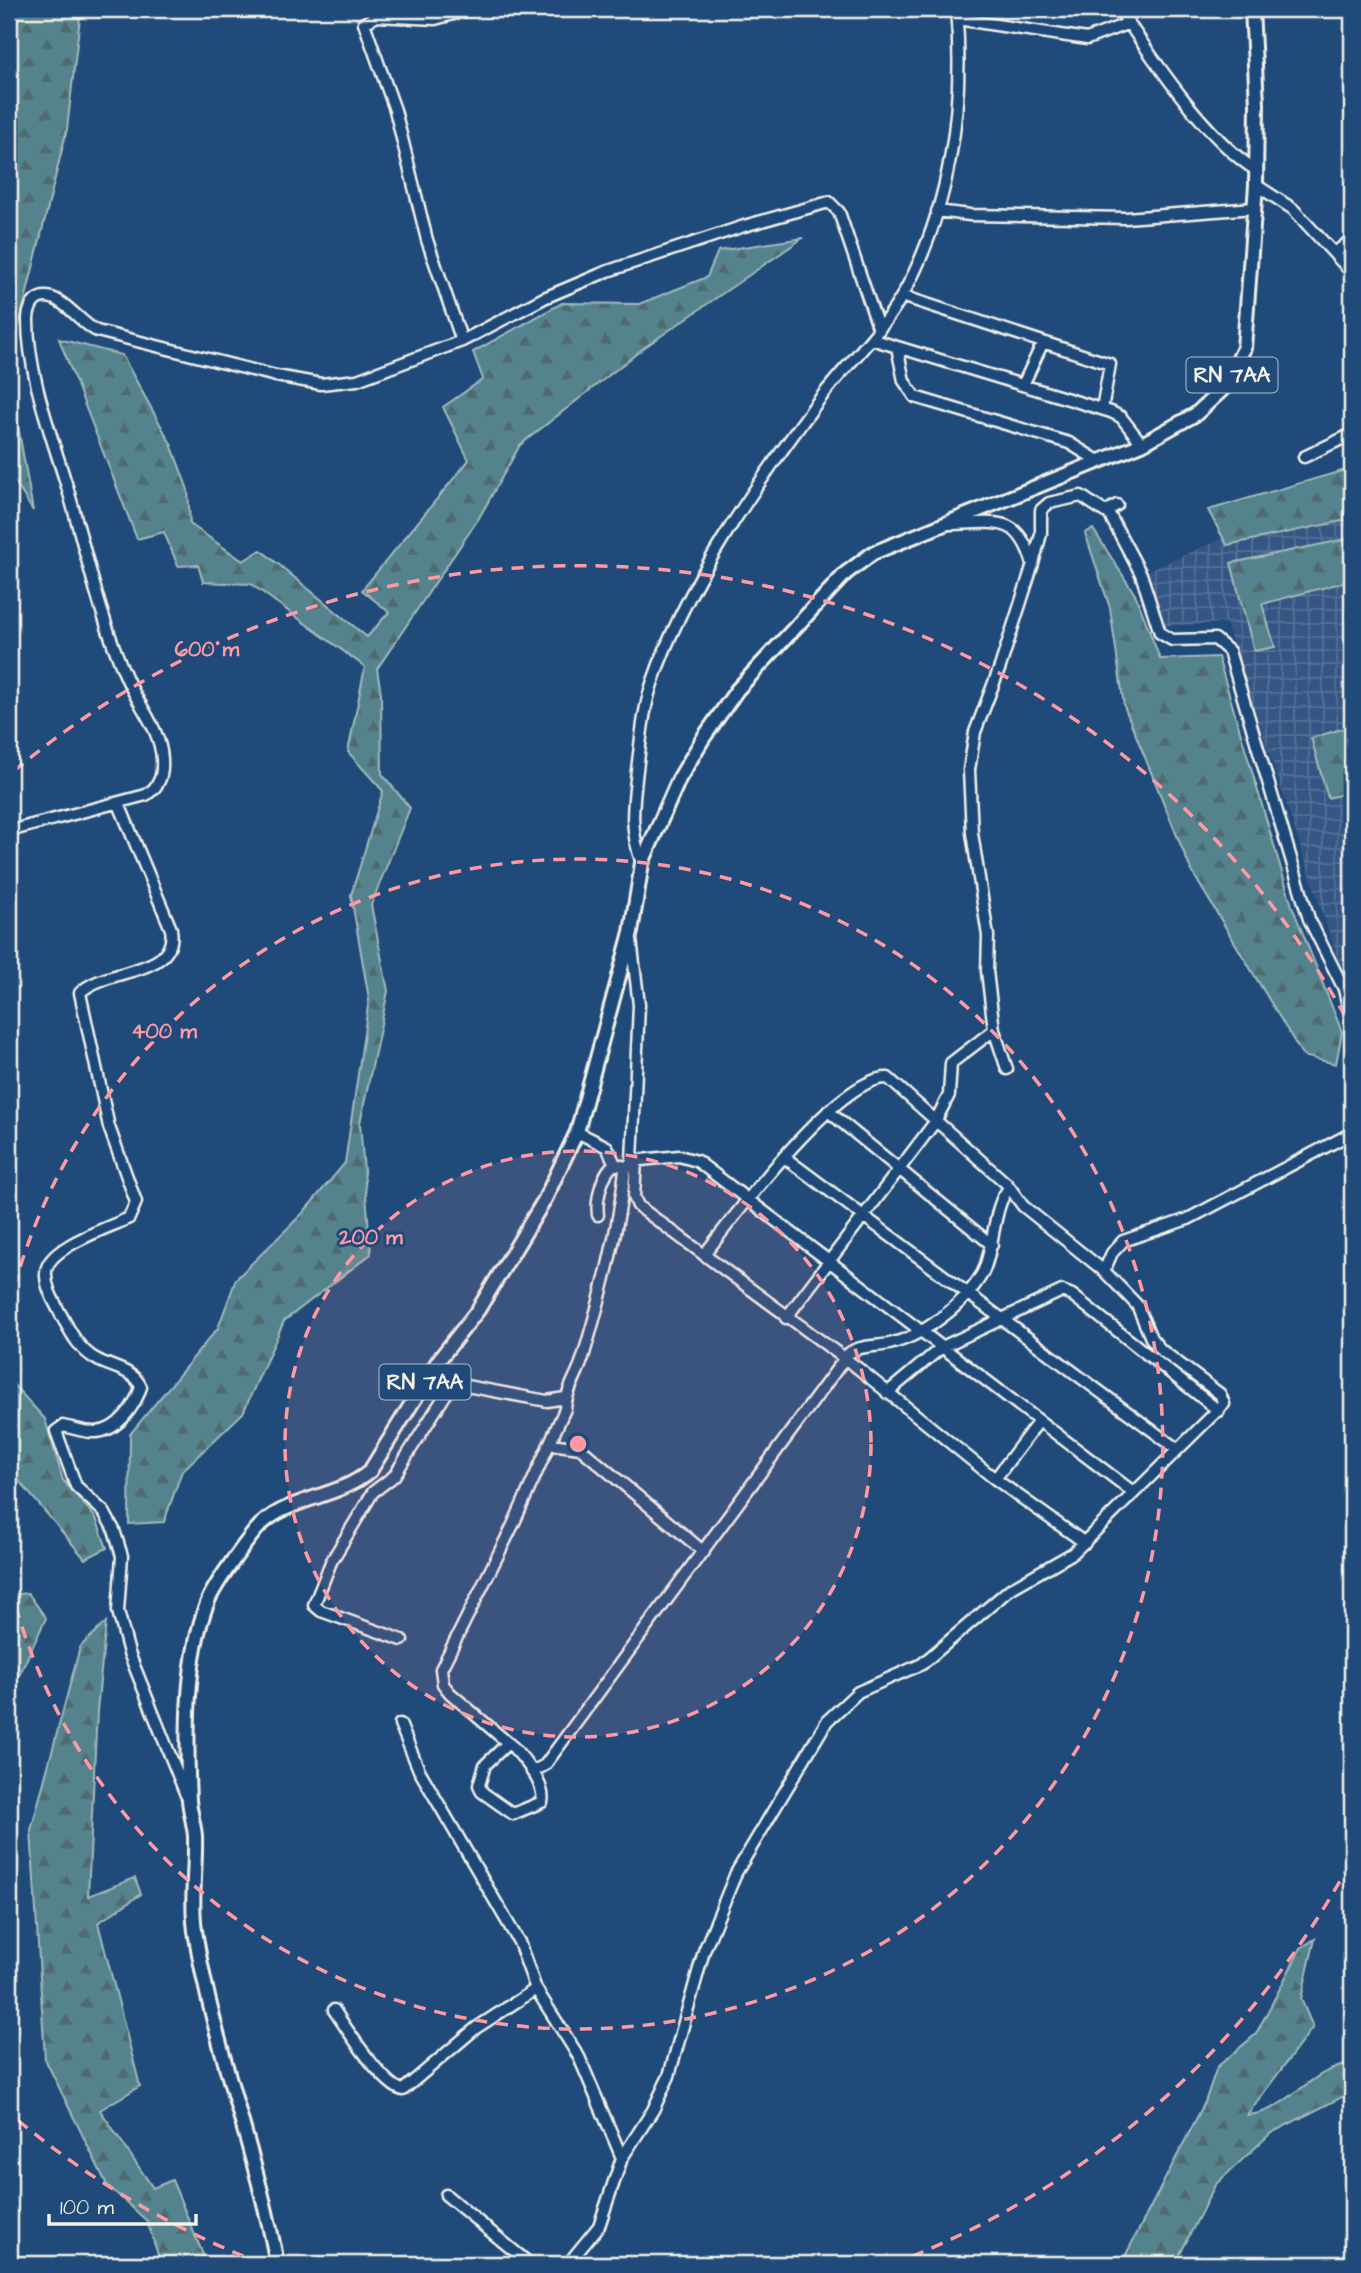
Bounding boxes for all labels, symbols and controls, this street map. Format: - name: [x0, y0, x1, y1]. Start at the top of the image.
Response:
- road number: RN 7AA: [1186, 358, 1278, 392]
- text: 600 m: [175, 635, 240, 664]
- text: 400 m: [131, 1017, 197, 1046]
- text: 200 m: [338, 1223, 403, 1252]
- road number: RN 7AA: [380, 1364, 471, 1400]
- centre of rings: [566, 1432, 590, 1456]
- scale bar: [49, 2182, 196, 2226]
- text: 100 m: [60, 2193, 115, 2222]

